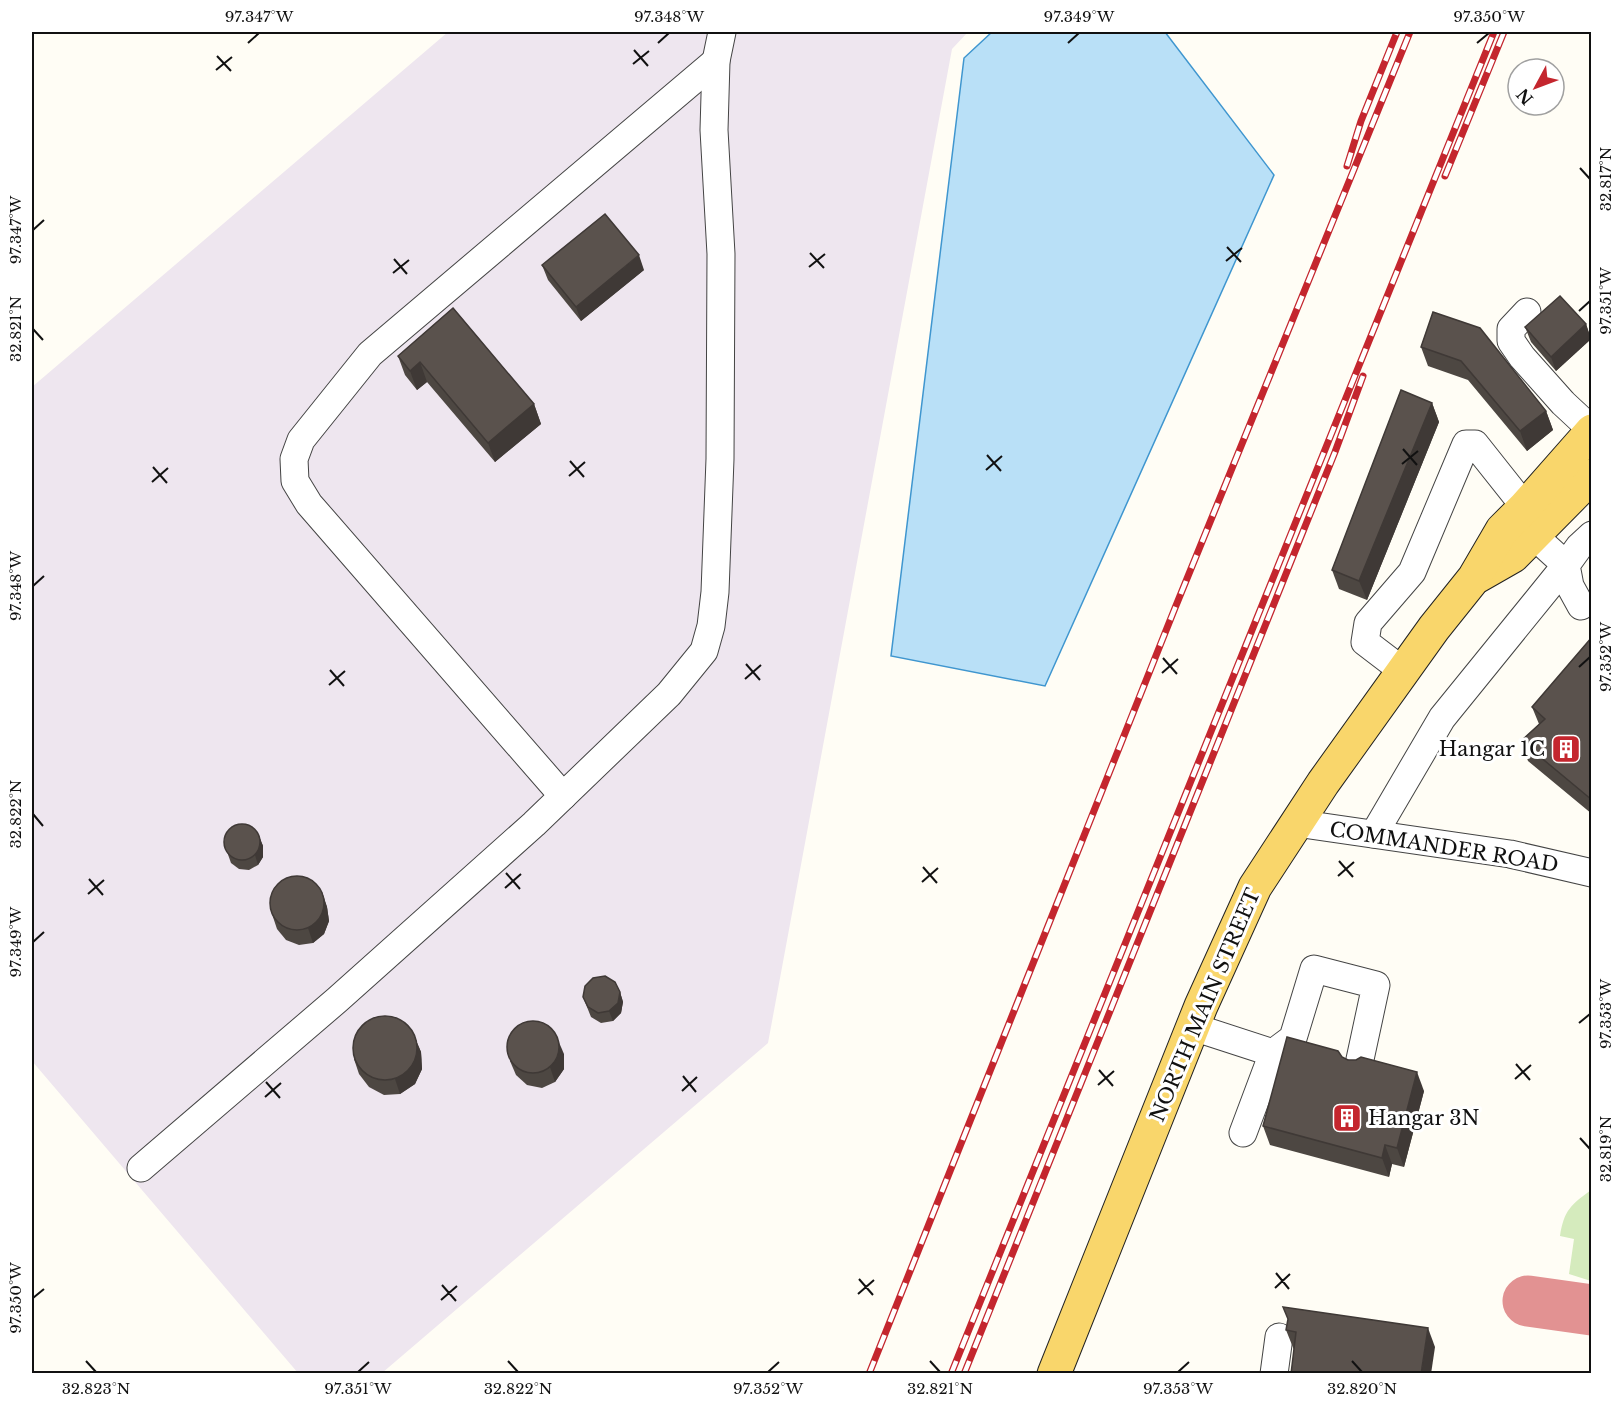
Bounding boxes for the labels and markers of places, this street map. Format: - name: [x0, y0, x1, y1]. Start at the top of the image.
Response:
- building icon: Hangar 1C: [1550, 733, 1582, 765]
- place label: Hangar 1C: [1439, 737, 1545, 761]
- building icon: Hangar 3N: [1331, 1102, 1363, 1134]
- place label: Hangar 3N: [1368, 1106, 1480, 1130]

